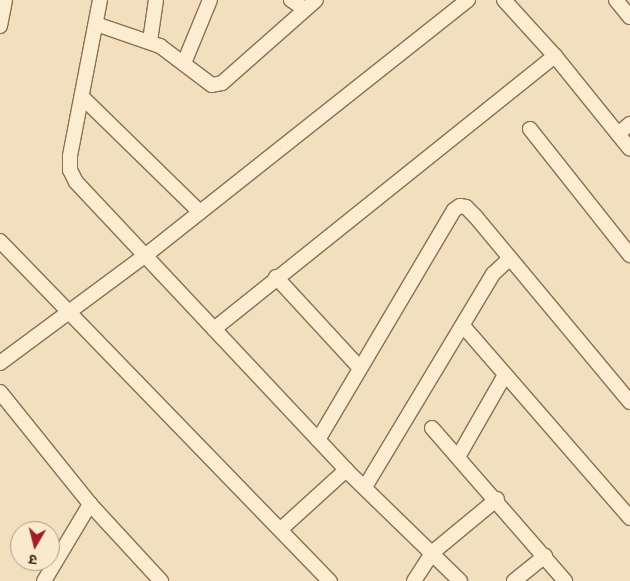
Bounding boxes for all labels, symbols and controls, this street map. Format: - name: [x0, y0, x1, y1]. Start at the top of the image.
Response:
- north arrow: [10, 521, 60, 571]
- text: उ: [28, 549, 39, 570]

